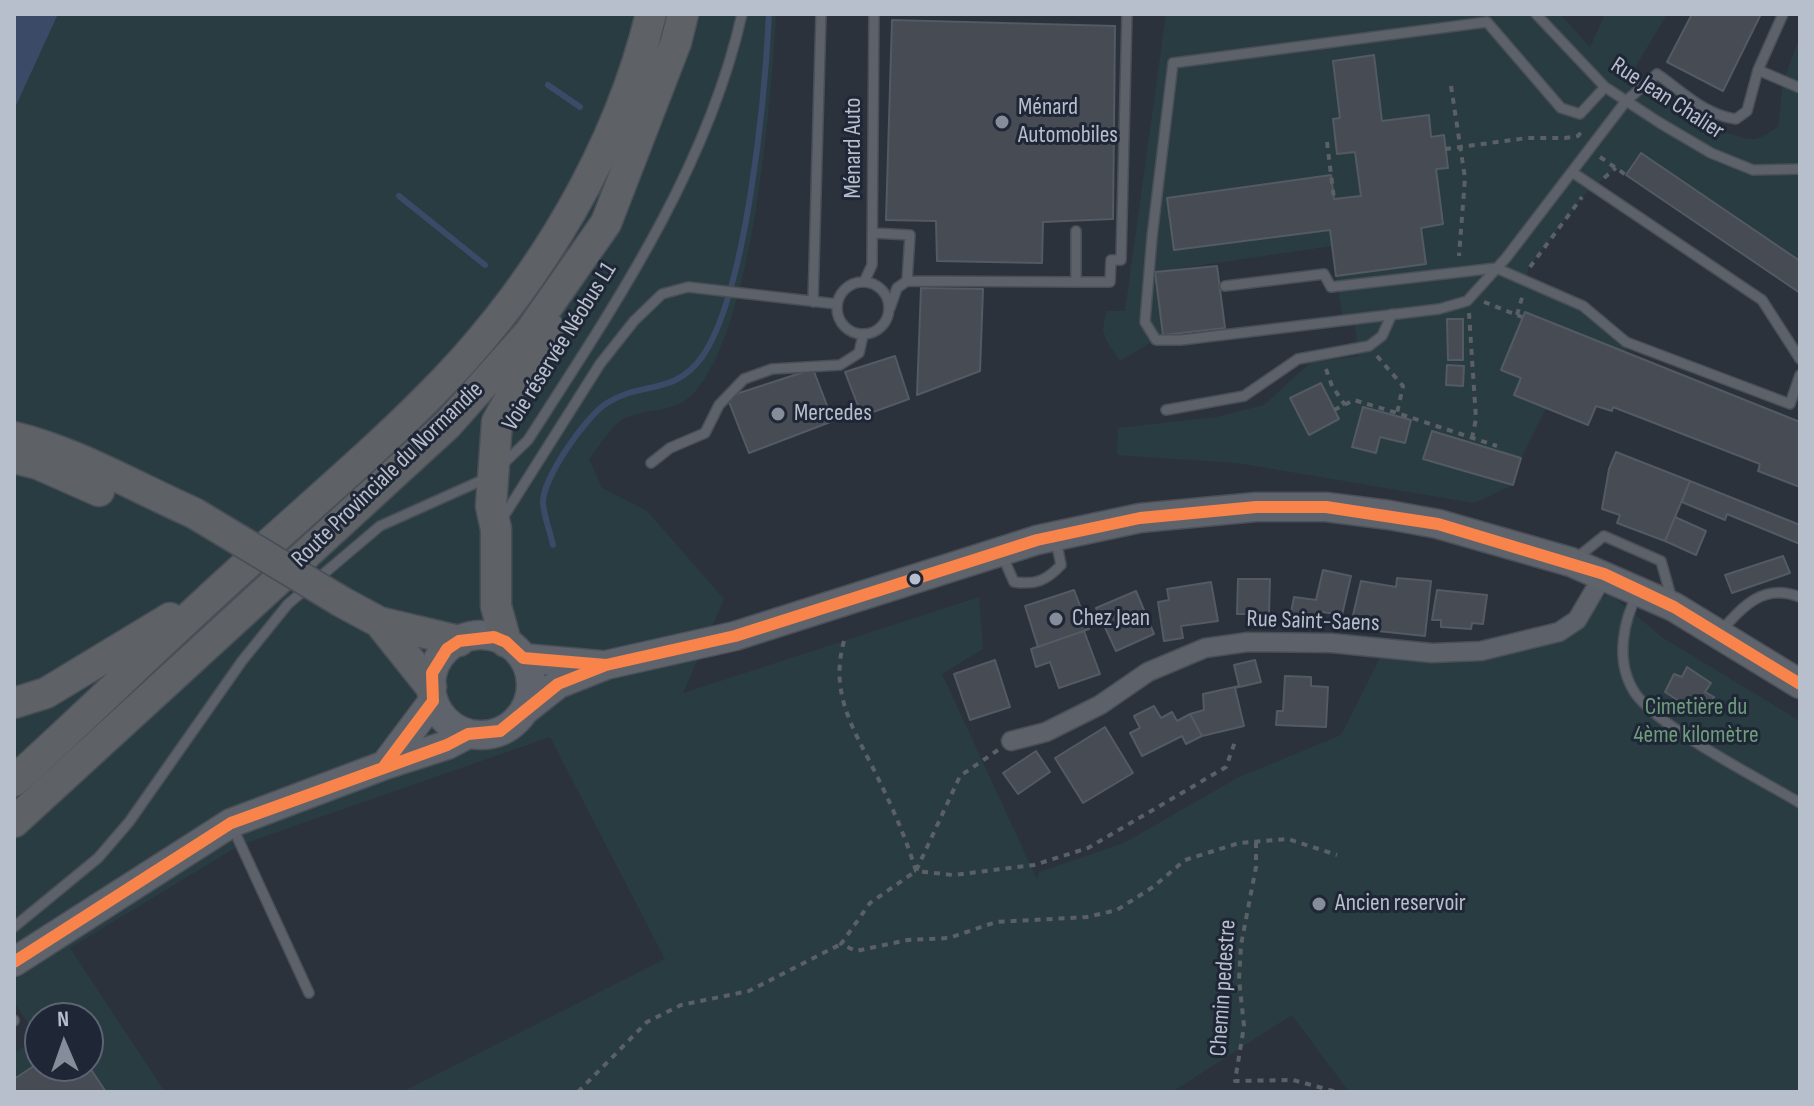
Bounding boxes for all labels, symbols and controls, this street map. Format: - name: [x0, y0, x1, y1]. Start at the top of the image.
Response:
- street label: Rue Jean Chalier: [1605, 52, 1729, 146]
- place label: Ménard Automobiles: [1018, 94, 1118, 150]
- street label: Ménard Auto: [840, 97, 868, 199]
- marker: Ménard Automobiles: [993, 113, 1011, 131]
- street label: Voie réservée Néobus L1: [497, 257, 623, 437]
- street label: Route Provinciale du Normandie: [286, 376, 490, 574]
- place label: Mercedes: [794, 400, 872, 428]
- marker: Mercedes: [769, 405, 787, 423]
- unlabelled marker: [907, 571, 923, 587]
- place label: Chez Jean: [1072, 605, 1150, 633]
- street label: Rue Saint-Saens: [1246, 605, 1380, 639]
- marker: Chez Jean: [1047, 610, 1065, 628]
- park label: Cimetière du 4ème kilomètre: [1633, 694, 1759, 750]
- place label: Ancien reservoir: [1335, 890, 1466, 918]
- marker: Ancien reservoir: [1310, 895, 1328, 913]
- street label: Chemin pedestre: [1205, 919, 1243, 1057]
- north arrow: [24, 1002, 104, 1082]
- text: N: [57, 1006, 70, 1033]

